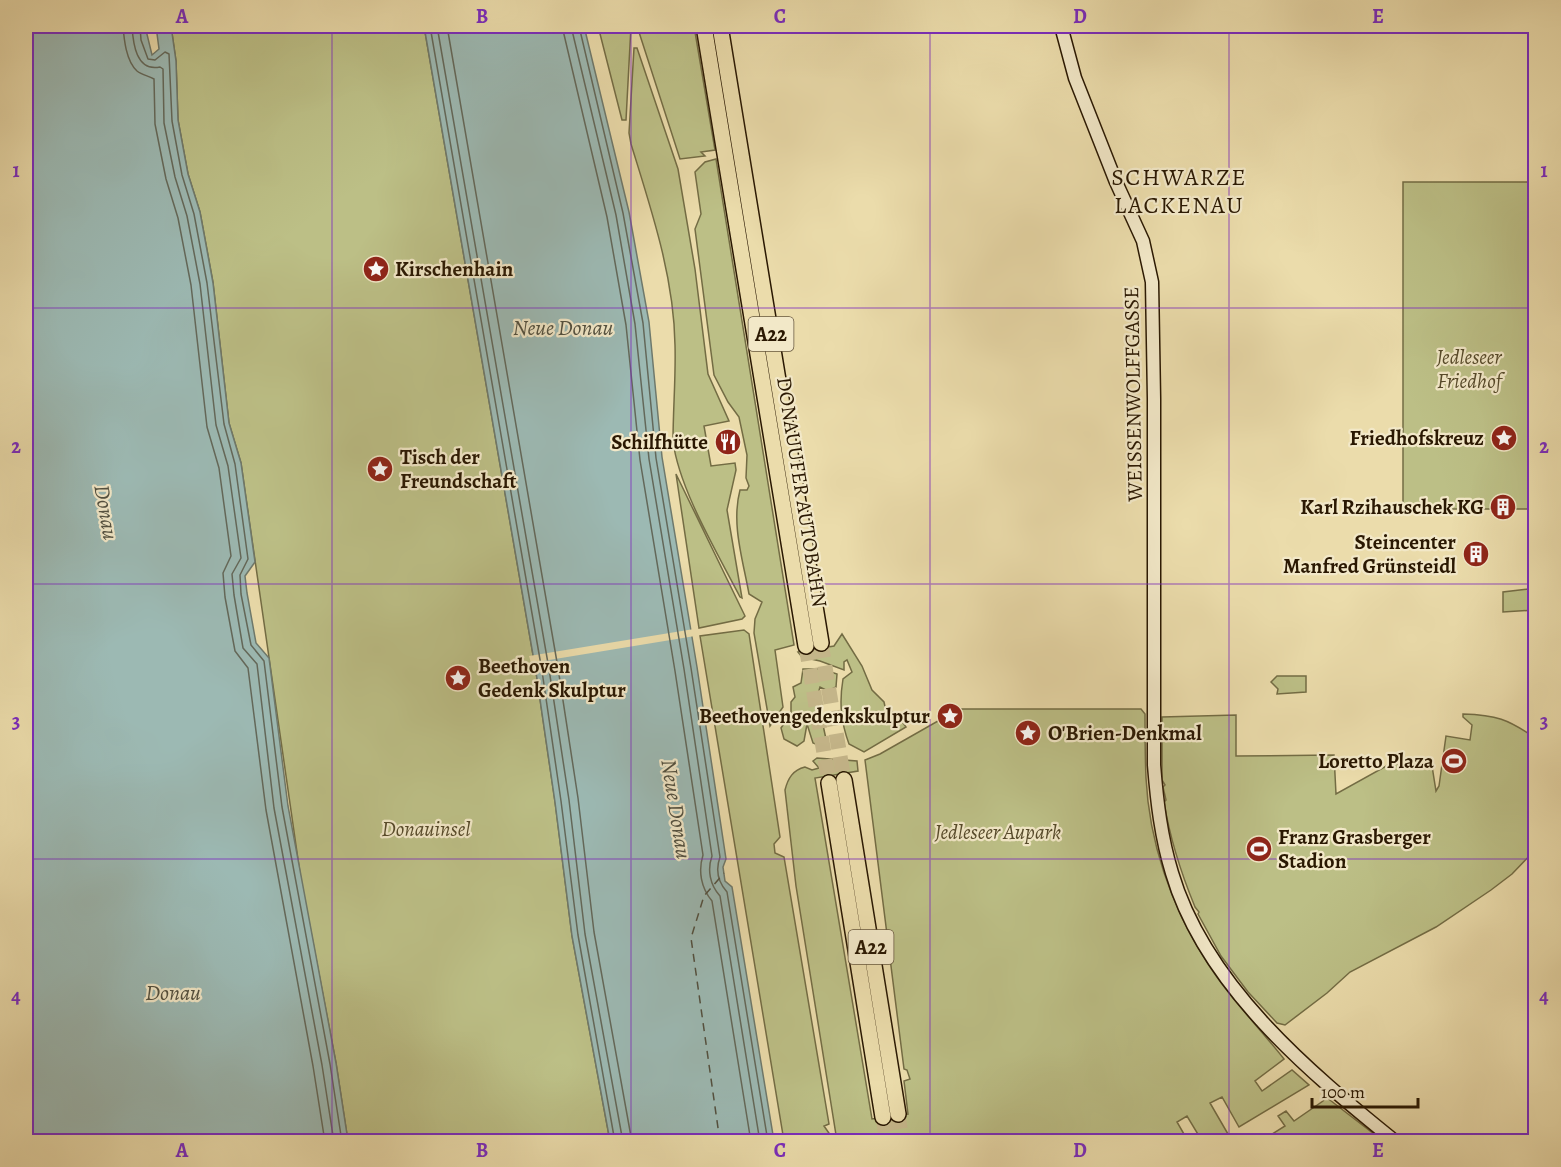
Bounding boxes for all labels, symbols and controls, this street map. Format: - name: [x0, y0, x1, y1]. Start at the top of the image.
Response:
- text: A: [175, 3, 189, 30]
- text: B: [476, 3, 488, 30]
- text: C: [774, 3, 786, 30]
- text: D: [1073, 3, 1087, 30]
- text: E: [1372, 3, 1384, 30]
- text: 1: [12, 157, 20, 184]
- text: 1: [1540, 157, 1548, 184]
- district label: SCHWARZE LACKENAU: [1111, 161, 1247, 221]
- place icon: Kirschenhain: [361, 254, 391, 284]
- place label: Kirschenhain: [395, 255, 514, 283]
- street label: WEISSENWOLFFGASSE: [1117, 286, 1149, 503]
- water label: Neue Donau: [513, 313, 614, 343]
- road number: A22: [748, 317, 794, 351]
- park label: Jedleseer Friedhof: [1435, 343, 1506, 395]
- street label: DONAUUFER AUTOBAHN: [770, 375, 834, 609]
- place icon: Friedhofskreuz: [1489, 423, 1519, 453]
- place label: Friedhofskreuz: [1349, 424, 1484, 452]
- restaurant icon: Schilfhütte: [713, 427, 743, 457]
- place label: Schilfhütte: [611, 428, 708, 456]
- text: 2: [11, 433, 21, 460]
- text: 2: [1539, 433, 1549, 460]
- place label: Tisch der Freundschaft: [400, 443, 517, 495]
- place icon: Tisch der Freundschaft: [365, 454, 395, 484]
- water label: Donau: [86, 482, 126, 542]
- building icon: Karl Rzihauschek KG: [1488, 492, 1518, 522]
- place label: Karl Rzihauschek KG: [1300, 493, 1484, 521]
- place label: Steincenter Manfred Grünsteidl: [1283, 528, 1456, 580]
- building icon: Steincenter Manfred Grünsteidl: [1461, 539, 1491, 569]
- place label: Beethoven Gedenk Skulptur: [478, 652, 626, 704]
- place icon: Beethoven Gedenk Skulptur: [443, 663, 473, 693]
- place icon: Beethovengedenkskulptur: [935, 701, 965, 731]
- place label: Beethovengedenkskulptur: [699, 702, 930, 730]
- text: 3: [12, 708, 20, 735]
- text: 3: [1540, 708, 1548, 735]
- place icon: O'Brien-Denkmal: [1013, 718, 1043, 748]
- place label: O'Brien-Denkmal: [1048, 719, 1202, 747]
- sports icon: Loretto Plaza: [1439, 746, 1469, 776]
- place label: Loretto Plaza: [1318, 747, 1435, 775]
- water label: Neue Donau: [653, 757, 699, 861]
- park label: Donauinsel: [382, 815, 471, 843]
- park label: Jedleseer Aupark: [934, 818, 1061, 846]
- place label: Franz Grasberger Stadion: [1278, 823, 1431, 875]
- sports icon: Franz Grasberger Stadion: [1244, 834, 1274, 864]
- road number: A22: [848, 930, 894, 964]
- water label: Donau: [145, 978, 201, 1008]
- text: 4: [11, 983, 21, 1010]
- text: 4: [1539, 983, 1549, 1010]
- scale bar: [1312, 1071, 1418, 1109]
- text: 100 m: [1321, 1080, 1365, 1104]
- text: A: [175, 1137, 189, 1164]
- text: B: [476, 1137, 488, 1164]
- text: C: [774, 1137, 786, 1164]
- text: D: [1073, 1137, 1087, 1164]
- text: E: [1372, 1137, 1384, 1164]

